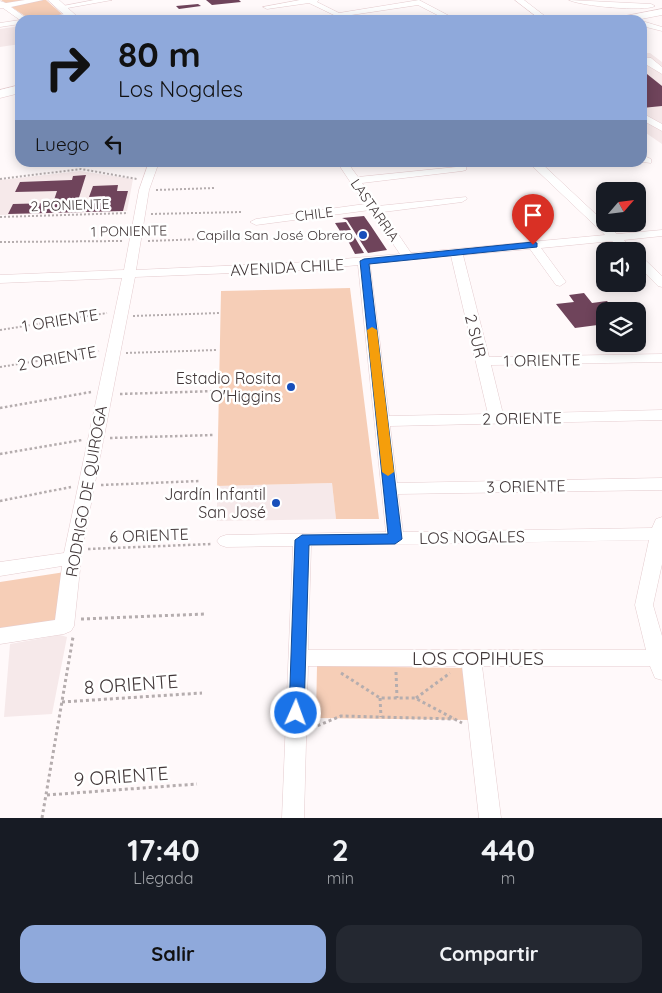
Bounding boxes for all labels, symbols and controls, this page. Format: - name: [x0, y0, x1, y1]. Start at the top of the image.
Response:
- text: 80 m: [118, 32, 201, 76]
- icon: right: [35, 35, 100, 100]
- text: Los Nogales: [118, 75, 243, 103]
- icon: left: [100, 130, 128, 158]
- text: Luego: [35, 132, 90, 156]
- street label: LASTARRIA: [347, 175, 403, 245]
- north arrow: [596, 182, 646, 232]
- map controls: [596, 182, 646, 352]
- pin: [512, 194, 554, 245]
- street label: 2 PONIENTE: [30, 195, 110, 215]
- icon: arrive: [519, 201, 547, 229]
- street label: CHILE: [294, 203, 334, 225]
- street label: 1 PONIENTE: [91, 221, 167, 241]
- place label: Capilla San José Obrero: [196, 226, 353, 244]
- marker: Capilla San José Obrero: [357, 229, 369, 241]
- button: sound: [596, 242, 646, 292]
- street label: AVENIDA CHILE: [230, 254, 344, 280]
- button: layers: [596, 302, 646, 352]
- street label: 1 ORIENTE: [21, 304, 99, 336]
- street label: 2 SUR: [461, 312, 491, 360]
- street label: 2 ORIENTE: [16, 341, 98, 375]
- street label: 1 ORIENTE: [503, 349, 581, 371]
- place label: Estadio Rosita O'Higgins: [176, 368, 281, 406]
- marker: Estadio Rosita O'Higgins: [285, 381, 297, 393]
- street label: RODRIGO DE QUIROGA: [61, 404, 111, 578]
- street label: 2 ORIENTE: [482, 407, 562, 429]
- street label: 3 ORIENTE: [486, 475, 566, 497]
- place label: Jardín Infantil San José: [164, 484, 266, 522]
- marker: Jardín Infantil San José: [270, 497, 282, 509]
- street label: 6 ORIENTE: [109, 524, 189, 546]
- street label: LOS NOGALES: [419, 526, 525, 548]
- street label: LOS COPIHUES: [412, 646, 544, 670]
- street label: 8 ORIENTE: [83, 669, 179, 699]
- position arrow: [269, 686, 321, 738]
- street label: 9 ORIENTE: [73, 761, 169, 791]
- text: 17:40: [127, 831, 200, 869]
- text: 2: [332, 831, 349, 869]
- text: 440: [481, 831, 535, 869]
- text: Llegada: [133, 868, 193, 888]
- text: min: [327, 868, 354, 888]
- text: m: [501, 868, 515, 888]
- button: Salir: [20, 925, 326, 983]
- button: Compartir: [336, 925, 642, 983]

